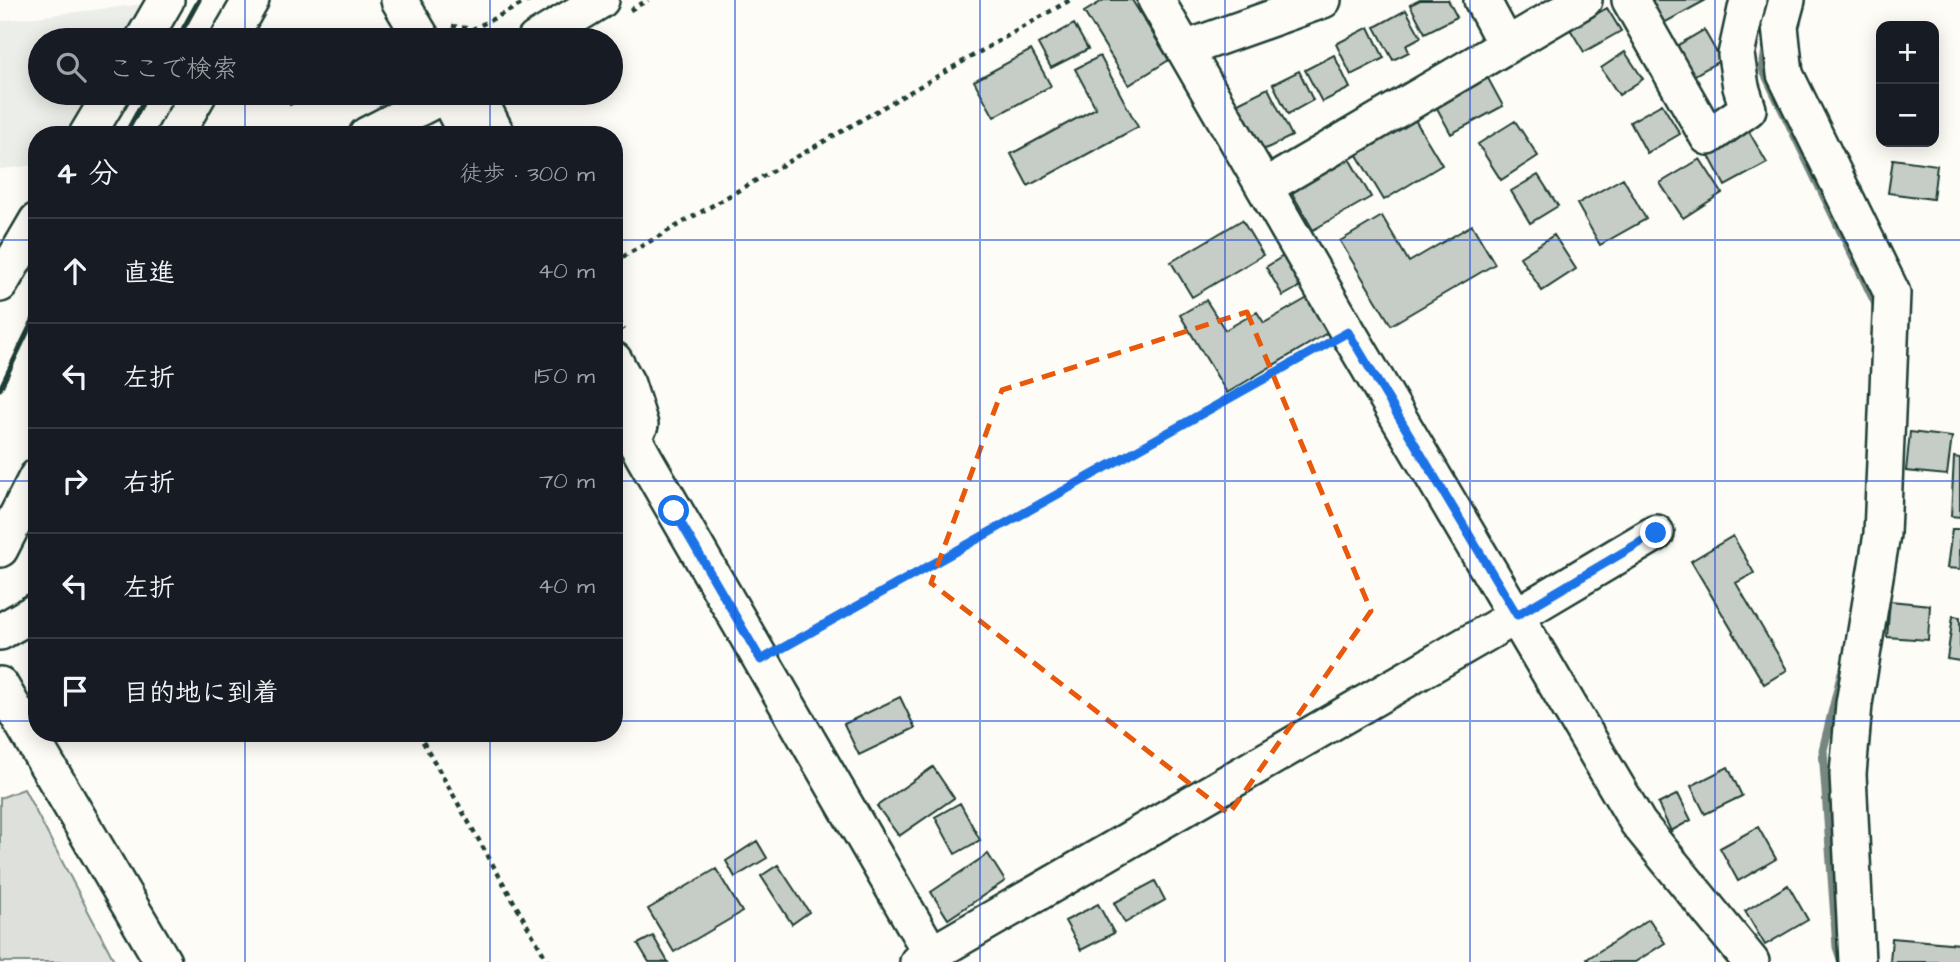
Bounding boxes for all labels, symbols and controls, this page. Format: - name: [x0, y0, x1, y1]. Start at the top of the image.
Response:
- map controls: [1876, 21, 1939, 147]
- button: +: [1876, 21, 1939, 84]
- search box: [28, 28, 623, 105]
- icon: search: [52, 48, 90, 86]
- text: ここで検索: [108, 51, 238, 87]
- button: −: [1876, 84, 1939, 147]
- text: 4 分: [56, 153, 118, 195]
- text: 徒歩 · 300 m: [460, 158, 595, 190]
- icon: ahead: [56, 252, 94, 290]
- text: 直進: [123, 255, 175, 291]
- text: 40 m: [538, 255, 595, 287]
- icon: left: [56, 357, 94, 395]
- text: 左折: [123, 360, 175, 396]
- text: 150 m: [534, 360, 595, 392]
- icon: right: [56, 462, 94, 500]
- text: 右折: [123, 465, 175, 501]
- text: 70 m: [539, 465, 595, 497]
- route start: [658, 495, 689, 526]
- route end: [1640, 517, 1671, 548]
- icon: left: [56, 567, 94, 605]
- text: 左折: [123, 570, 175, 606]
- text: 40 m: [538, 570, 595, 602]
- icon: arrive: [56, 672, 94, 710]
- text: 目的地に到着: [123, 675, 279, 711]

